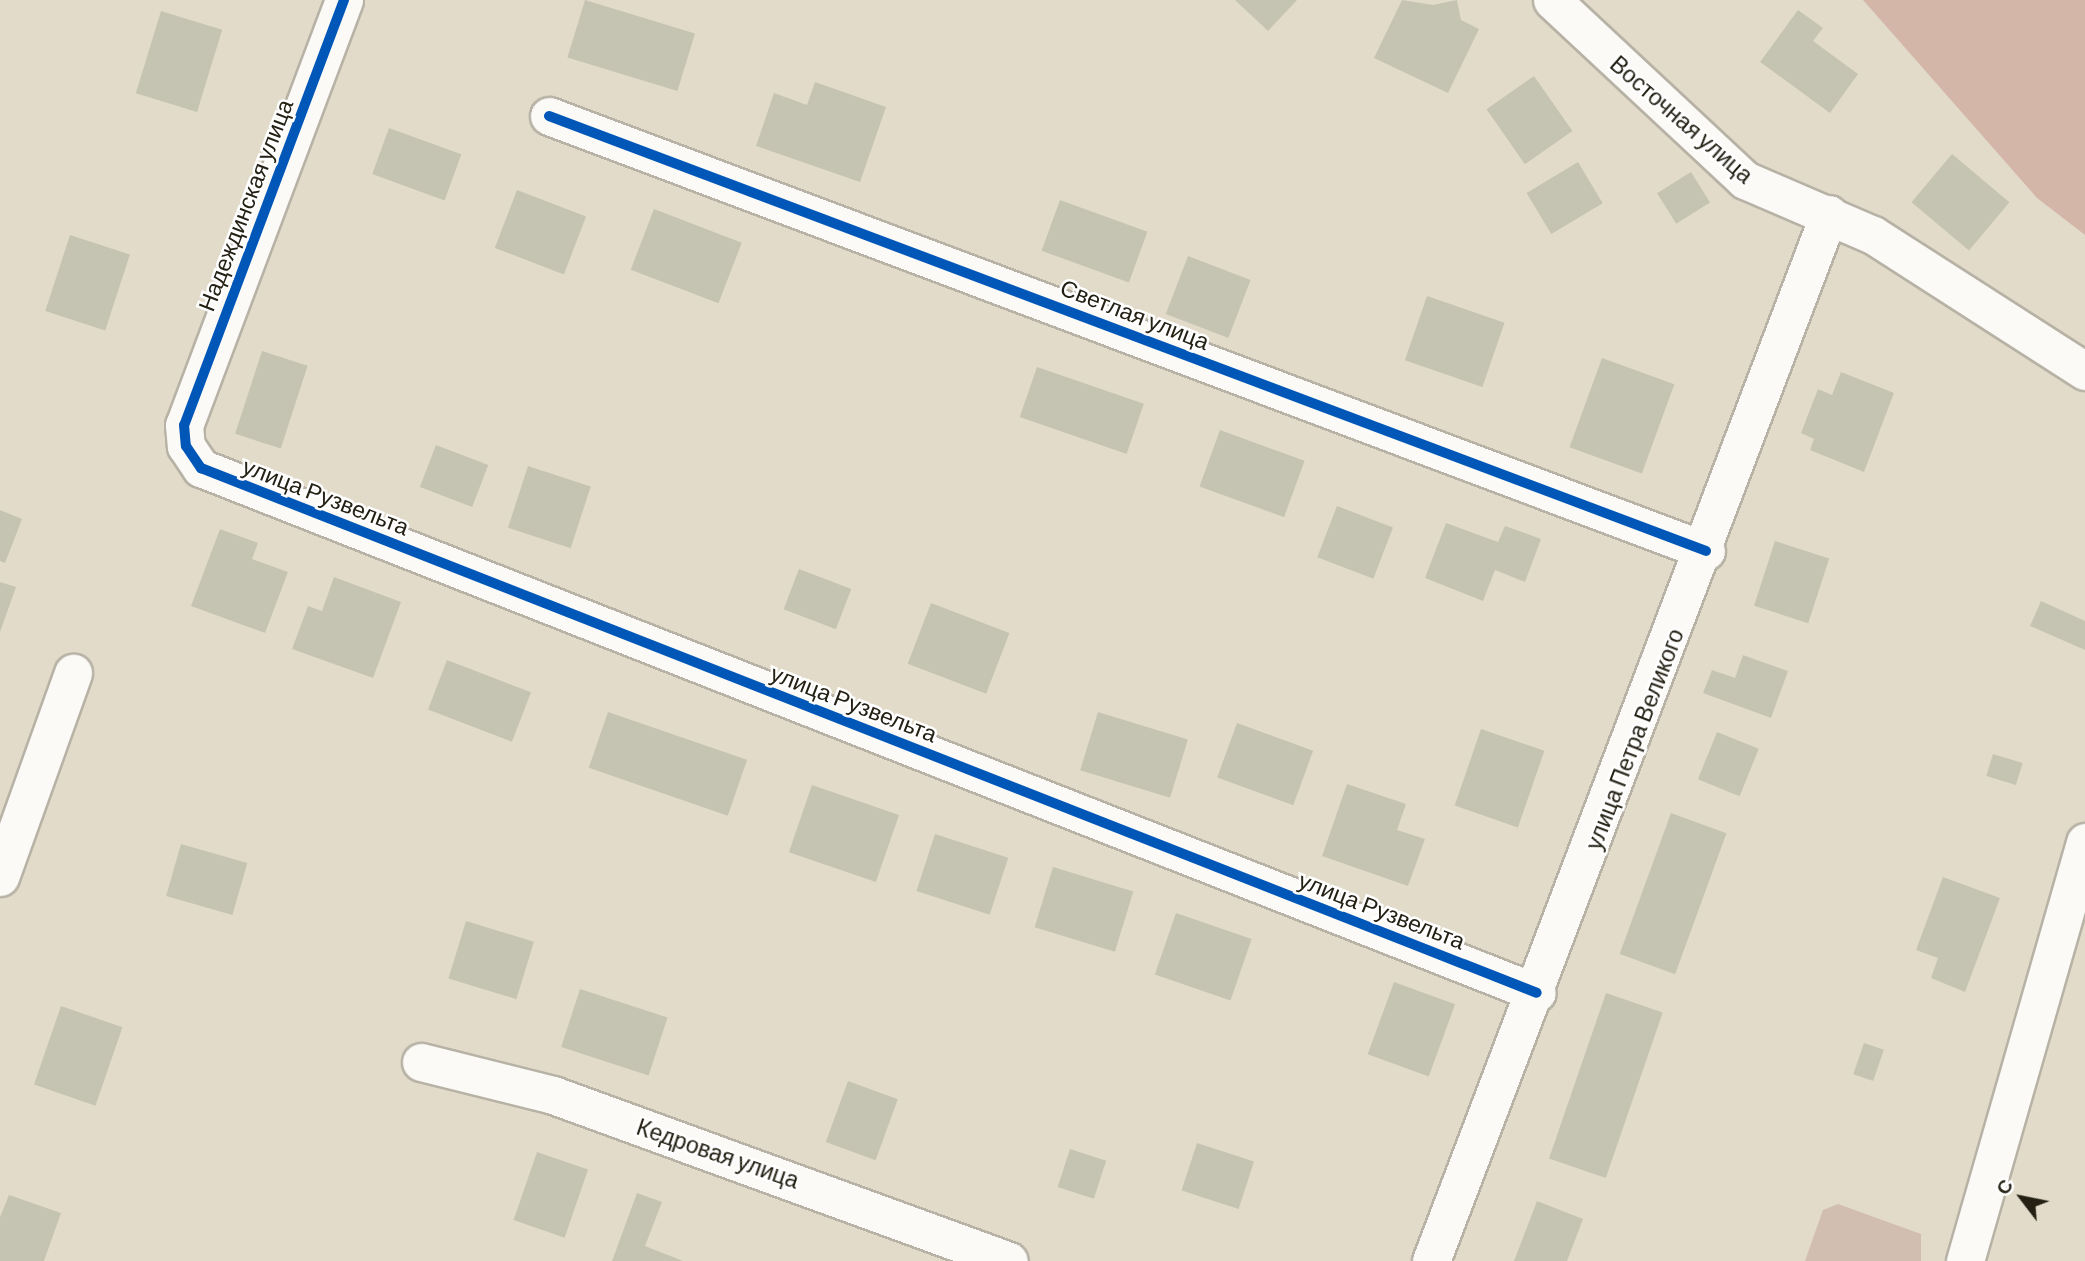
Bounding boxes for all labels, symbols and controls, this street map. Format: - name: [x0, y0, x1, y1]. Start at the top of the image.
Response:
- street label: Восточная улица: [1605, 50, 1759, 188]
- street label: Надеждинская улица: [192, 95, 298, 315]
- street label: Светлая улица: [1057, 273, 1213, 355]
- street label: улица Рузвельта: [239, 452, 413, 540]
- street label: улица Петра Великого: [1579, 625, 1689, 853]
- street label: улица Рузвельта: [767, 659, 941, 747]
- street label: улица Рузвельта: [1295, 866, 1469, 954]
- street label: Кедровая улица: [633, 1112, 803, 1194]
- north arrow: [1987, 1163, 2057, 1233]
- text: С: [1990, 1175, 2017, 1199]

